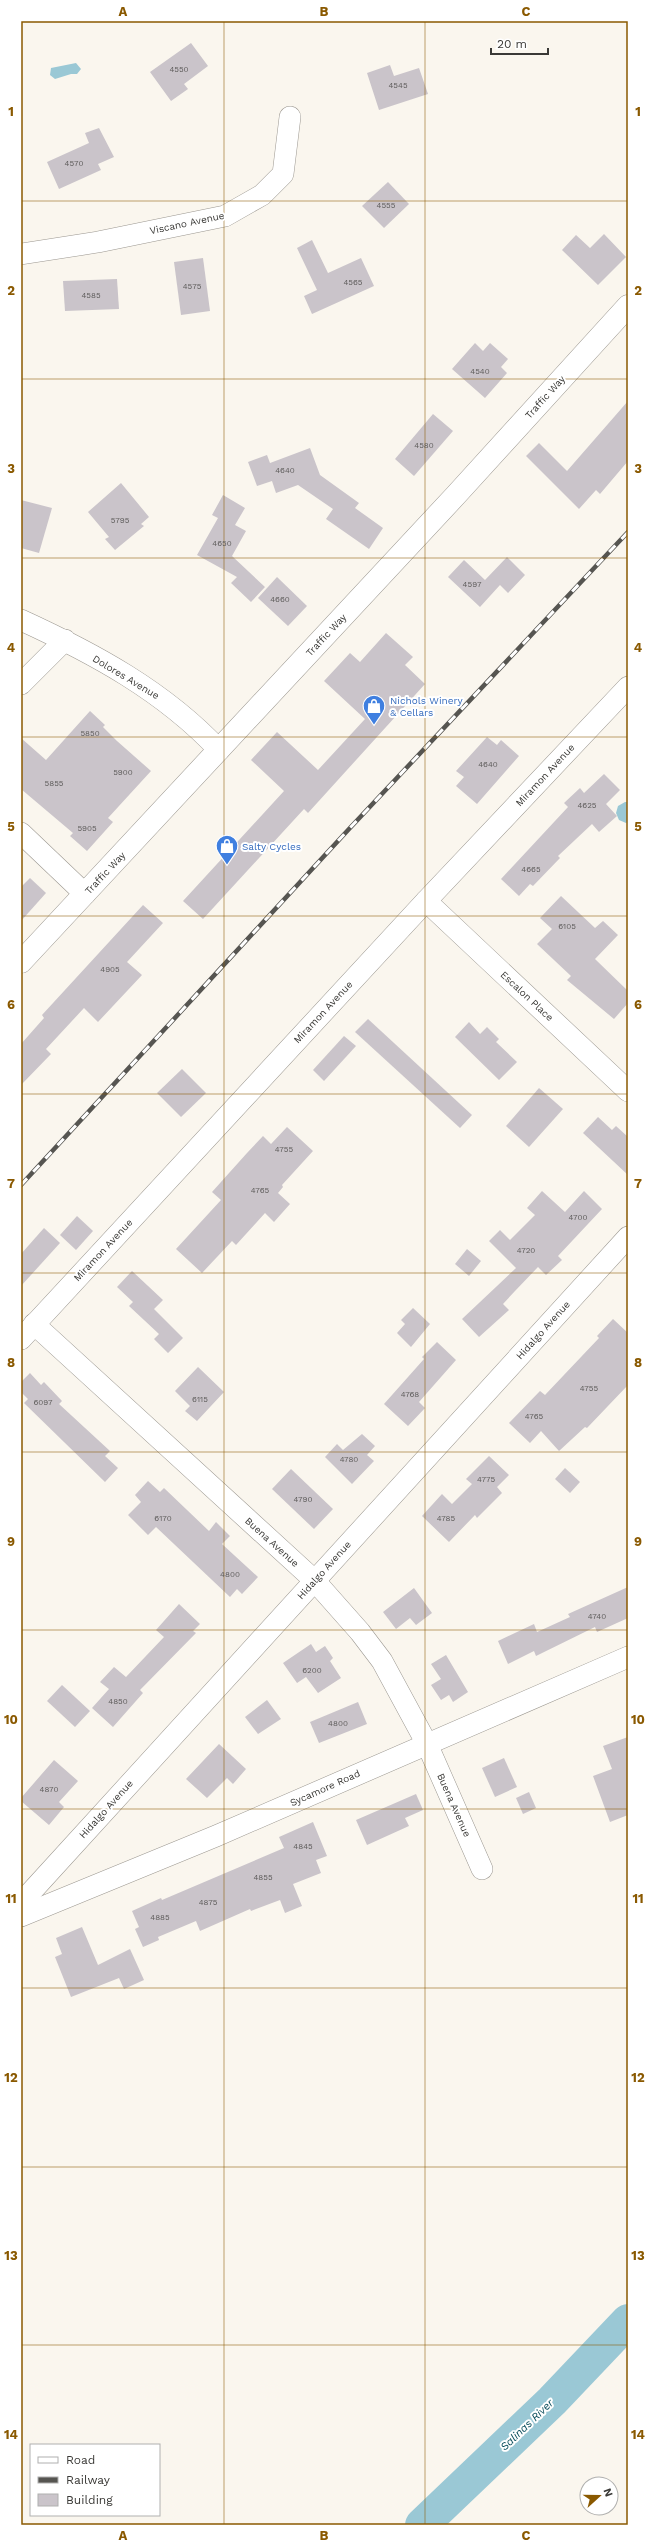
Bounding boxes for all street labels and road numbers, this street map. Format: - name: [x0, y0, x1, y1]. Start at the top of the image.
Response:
- street label: Viscano Avenue: [149, 210, 226, 236]
- street label: Traffic Way: [523, 373, 568, 421]
- street label: Traffic Way: [304, 611, 349, 658]
- street label: Dolores Avenue: [91, 653, 161, 701]
- street label: Miramon Avenue: [513, 741, 577, 808]
- street label: Traffic Way: [83, 849, 128, 896]
- street label: Escalon Place: [498, 969, 556, 1023]
- street label: Miramon Avenue: [291, 978, 355, 1045]
- street label: Miramon Avenue: [71, 1216, 135, 1283]
- street label: Hidalgo Avenue: [514, 1298, 572, 1361]
- street label: Buena Avenue: [243, 1515, 301, 1569]
- street label: Hidalgo Avenue: [295, 1538, 353, 1601]
- street label: Sycamore Road: [288, 1768, 362, 1808]
- street label: Buena Avenue: [435, 1771, 473, 1839]
- street label: Hidalgo Avenue: [77, 1777, 135, 1840]

